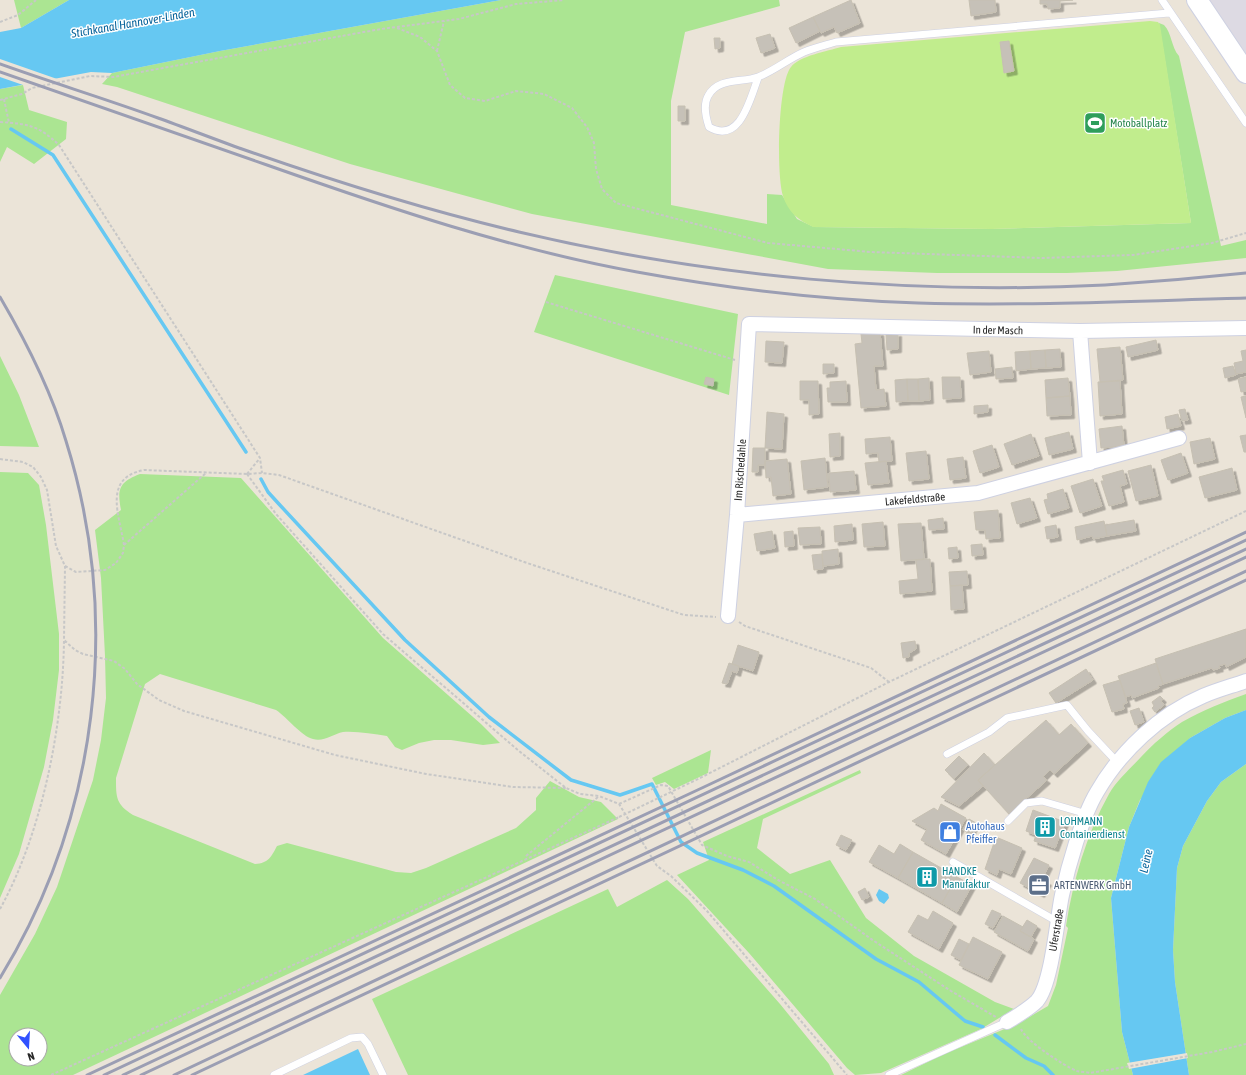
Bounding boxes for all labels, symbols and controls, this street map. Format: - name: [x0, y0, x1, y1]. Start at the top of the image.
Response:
- water label: Stichkanal Hannover-Linden: [69, 5, 196, 41]
- sports icon: Motoballplatz: [1082, 110, 1108, 136]
- place label: Motoballplatz: [1110, 117, 1167, 129]
- street label: In der Masch: [973, 324, 1023, 336]
- street label: Im Rischedahle: [732, 439, 748, 501]
- street label: Lakefeldstraße: [884, 490, 946, 508]
- building icon: LOHMANN Containerdienst: [1032, 814, 1058, 840]
- place label: LOHMANN Containerdienst: [1060, 815, 1125, 840]
- shop icon: Autohaus Pfeiffer: [937, 819, 963, 845]
- place label: Autohaus Pfeiffer: [966, 820, 1005, 845]
- water label: Leine: [1136, 847, 1156, 874]
- building icon: HANDKE Manufaktur: [914, 864, 940, 890]
- place label: HANDKE Manufaktur: [942, 865, 991, 890]
- office icon: ARTENWERK GmbH: [1026, 872, 1052, 898]
- place label: ARTENWERK GmbH: [1054, 879, 1131, 891]
- street label: Uferstraße: [1046, 908, 1066, 952]
- north arrow: [8, 1027, 48, 1067]
- text: N: [26, 1050, 36, 1063]

